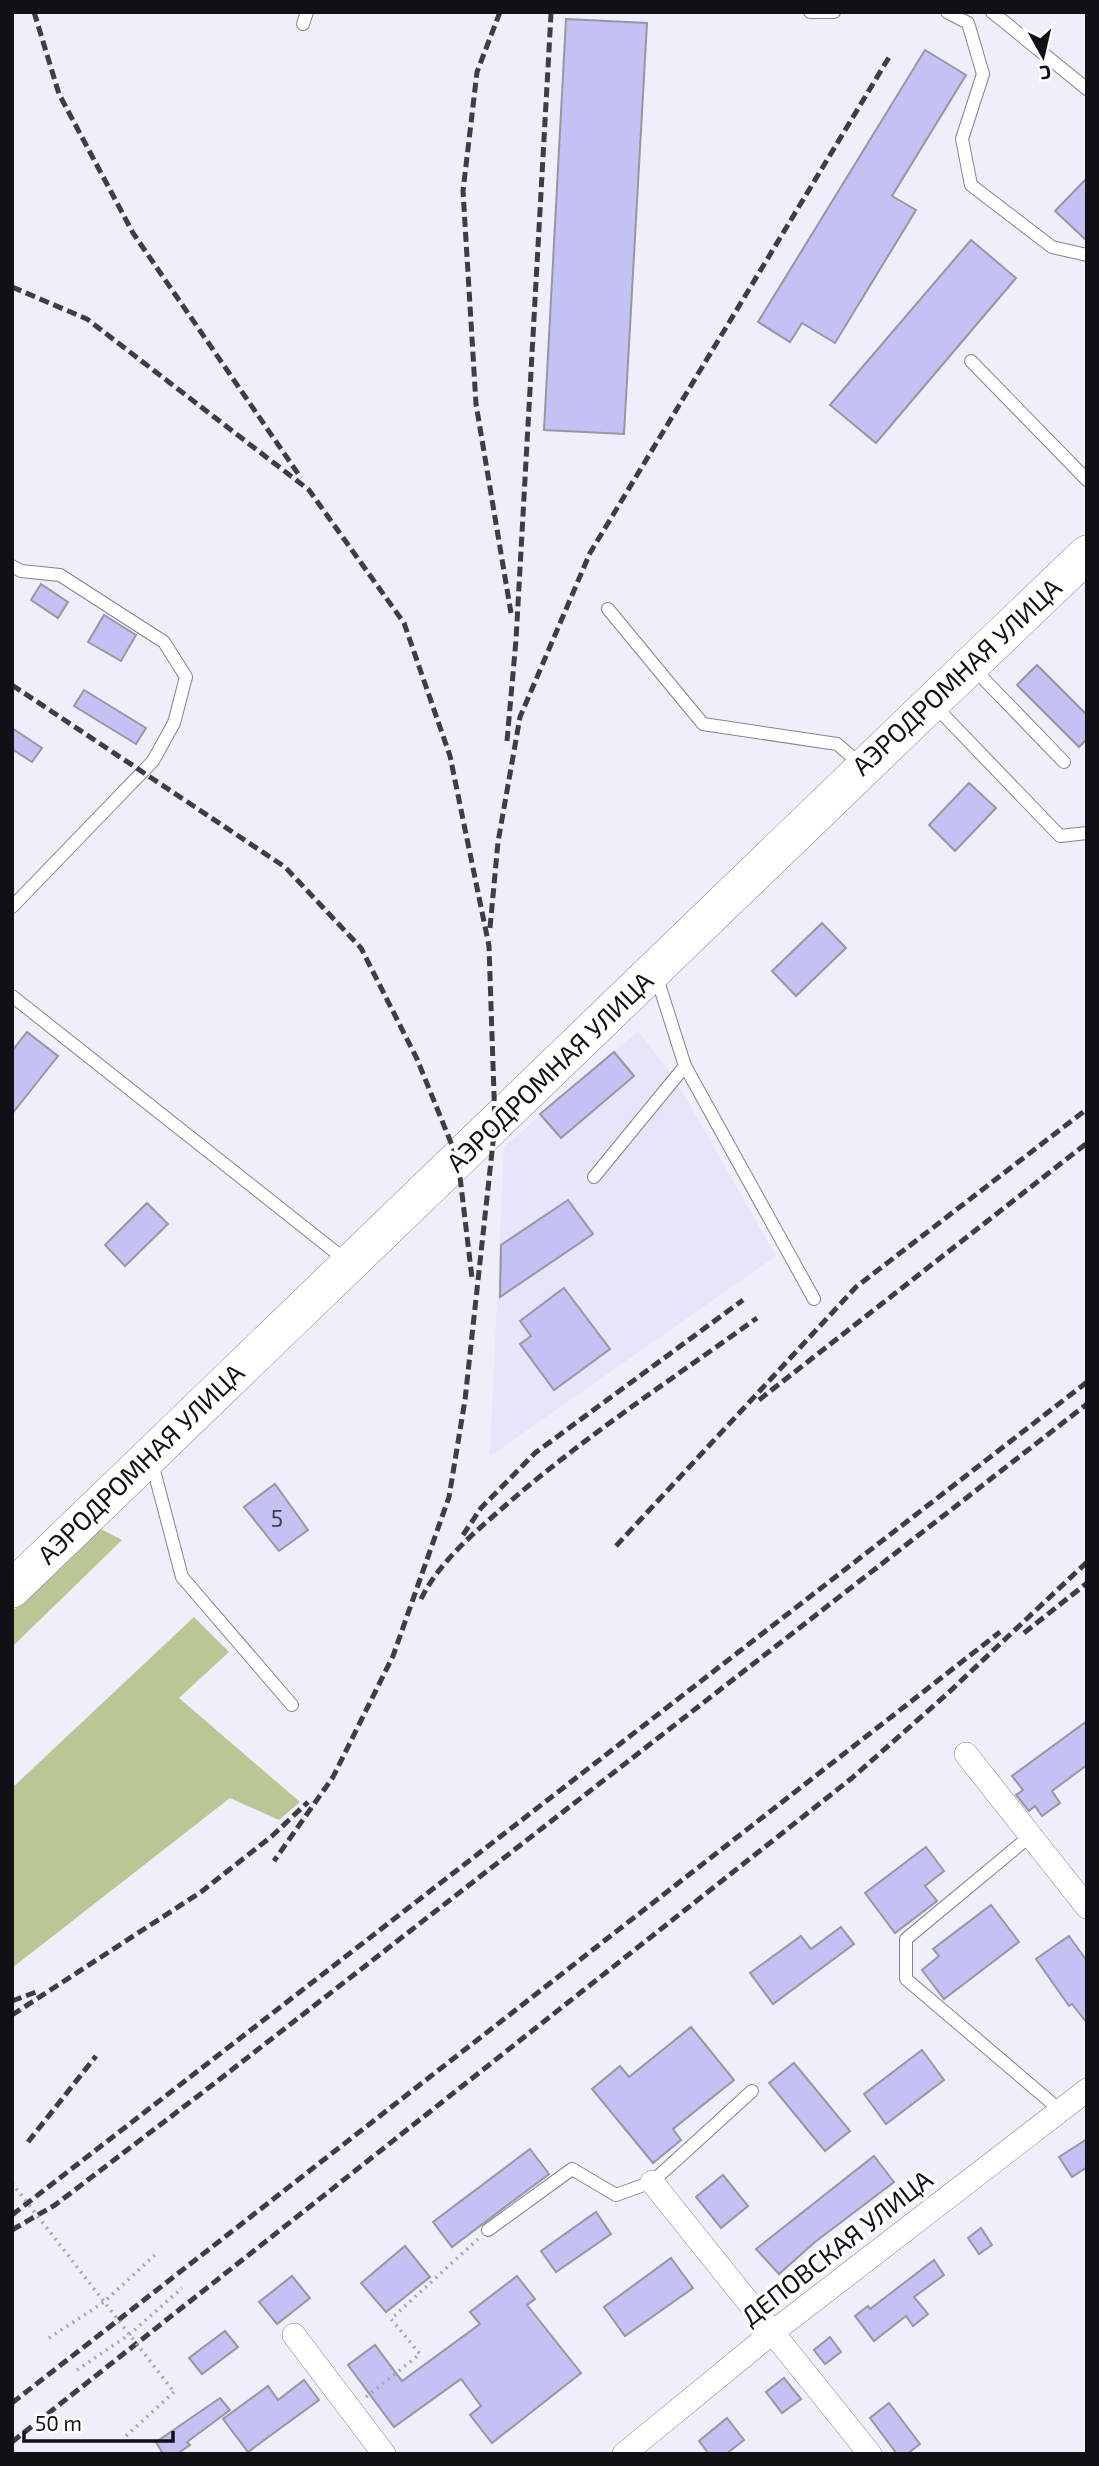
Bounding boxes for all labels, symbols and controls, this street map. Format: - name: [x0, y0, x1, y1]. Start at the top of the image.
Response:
- north arrow: [1008, 21, 1078, 91]
- text: С: [1038, 61, 1053, 85]
- street label: АЭРОДРОМНАЯ УЛИЦА: [845, 571, 1067, 781]
- street label: АЭРОДРОМНАЯ УЛИЦА: [439, 964, 659, 1177]
- street label: АЭРОДРОМНАЯ УЛИЦА: [30, 1356, 250, 1569]
- house number: 5: [271, 1504, 283, 1532]
- street label: ДЕПОВСКАЯ УЛИЦА: [734, 2162, 938, 2331]
- scale bar: [24, 2400, 173, 2444]
- text: 50 m: [35, 2410, 82, 2435]

